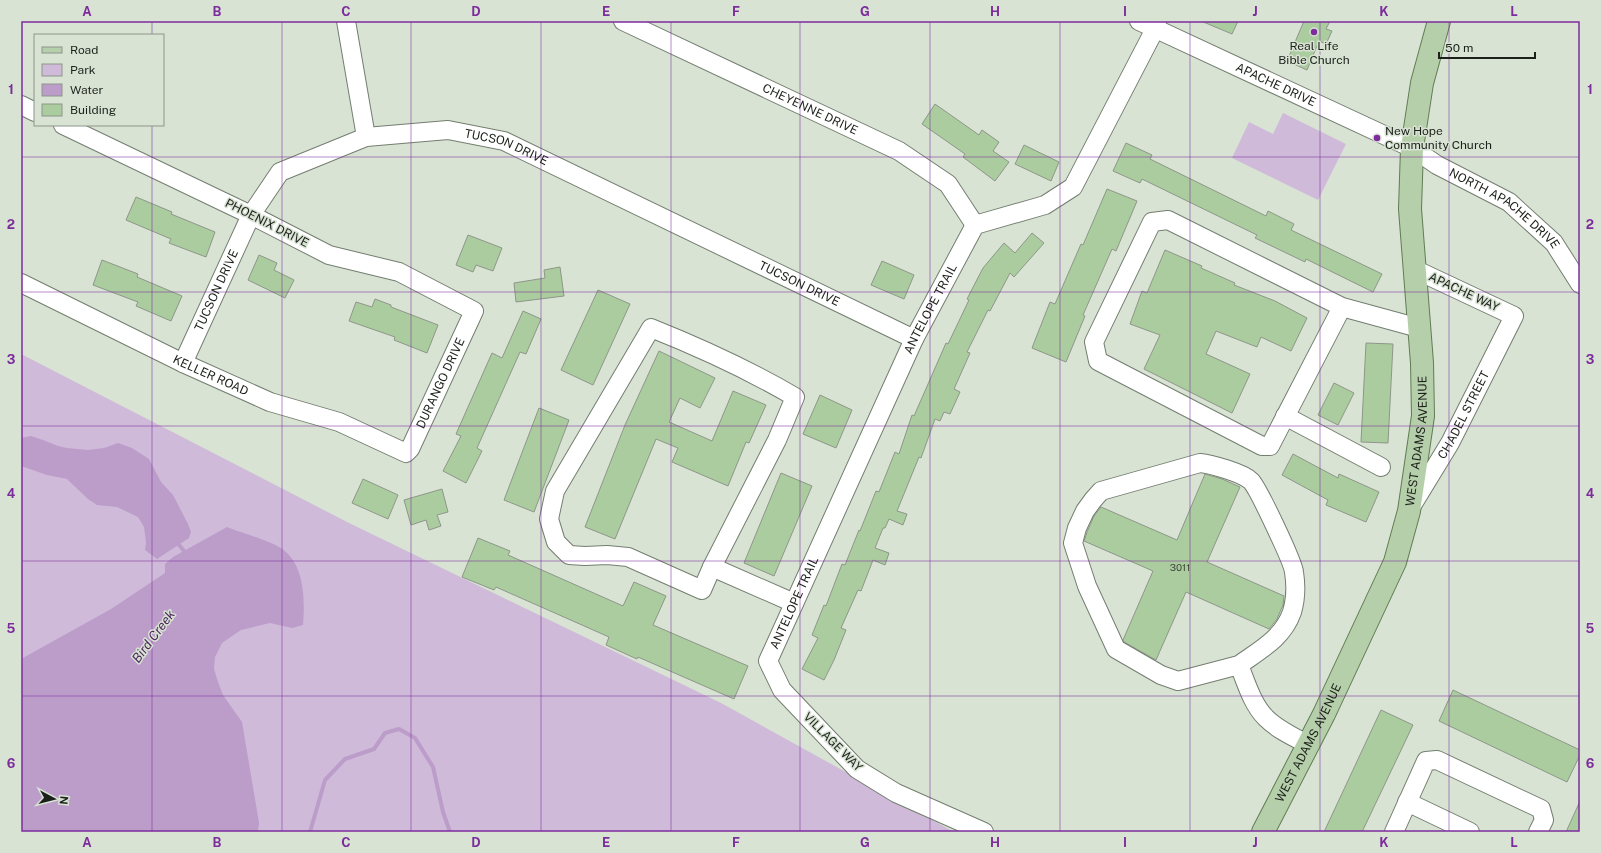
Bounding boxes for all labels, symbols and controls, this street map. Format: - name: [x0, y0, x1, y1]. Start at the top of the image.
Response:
- text: A: [82, 4, 92, 19]
- text: B: [213, 4, 222, 19]
- text: C: [341, 4, 351, 19]
- text: D: [471, 4, 481, 19]
- text: E: [602, 4, 610, 19]
- text: F: [732, 4, 740, 19]
- text: G: [860, 4, 870, 19]
- text: H: [990, 4, 1000, 19]
- text: I: [1123, 4, 1127, 19]
- text: J: [1252, 4, 1258, 19]
- text: K: [1379, 4, 1389, 19]
- text: L: [1510, 4, 1518, 19]
- marker: Real Life Bible Church: [1309, 27, 1319, 37]
- legend: [34, 34, 164, 126]
- scale bar: [1439, 34, 1535, 60]
- place label: Real Life Bible Church: [1278, 39, 1350, 67]
- text: 50 m: [1445, 41, 1473, 55]
- text: Road: [70, 43, 98, 57]
- street label: APACHE DRIVE: [1234, 60, 1318, 109]
- text: Park: [70, 63, 96, 77]
- street label: CHEYENNE DRIVE: [760, 81, 860, 138]
- text: 1: [8, 82, 14, 97]
- text: 1: [1587, 82, 1593, 97]
- text: Water: [70, 83, 104, 97]
- text: Building: [70, 103, 116, 117]
- place label: New Hope Community Church: [1385, 124, 1492, 152]
- street label: TUCSON DRIVE: [464, 126, 550, 168]
- marker: New Hope Community Church: [1372, 133, 1382, 143]
- street label: NORTH APACHE DRIVE: [1447, 165, 1562, 251]
- street label: PHOENIX DRIVE: [223, 196, 311, 250]
- text: 2: [7, 217, 15, 232]
- text: 2: [1586, 217, 1594, 232]
- street label: TUCSON DRIVE: [192, 247, 241, 333]
- street label: TUCSON DRIVE: [757, 258, 842, 309]
- street label: ANTELOPE TRAIL: [901, 261, 960, 356]
- street label: APACHE WAY: [1427, 270, 1502, 315]
- street label: DURANGO DRIVE: [414, 335, 468, 431]
- text: 3: [7, 352, 16, 367]
- street label: KELLER ROAD: [171, 352, 251, 398]
- text: 3: [1586, 352, 1595, 367]
- street label: CHADEL STREET: [1435, 369, 1492, 462]
- street label: WEST ADAMS AVENUE: [1403, 376, 1430, 507]
- text: 4: [7, 486, 16, 501]
- text: 4: [1586, 486, 1595, 501]
- street label: ANTELOPE TRAIL: [767, 554, 821, 651]
- house number: 3011: [1170, 561, 1190, 573]
- water label: Bird Creek: [129, 607, 178, 665]
- text: 5: [7, 621, 16, 636]
- text: 5: [1586, 621, 1595, 636]
- street label: WEST ADAMS AVENUE: [1273, 681, 1344, 805]
- street label: VILLAGE WAY: [801, 710, 866, 775]
- text: 6: [7, 756, 16, 771]
- text: 6: [1586, 756, 1595, 771]
- north arrow: [34, 779, 74, 819]
- text: N: [57, 795, 70, 805]
- text: A: [82, 835, 92, 850]
- text: B: [213, 835, 222, 850]
- text: C: [341, 835, 351, 850]
- text: D: [471, 835, 481, 850]
- text: E: [602, 835, 610, 850]
- text: F: [732, 835, 740, 850]
- text: G: [860, 835, 870, 850]
- text: H: [990, 835, 1000, 850]
- text: I: [1123, 835, 1127, 850]
- text: J: [1252, 835, 1258, 850]
- text: K: [1379, 835, 1389, 850]
- text: L: [1510, 835, 1518, 850]

